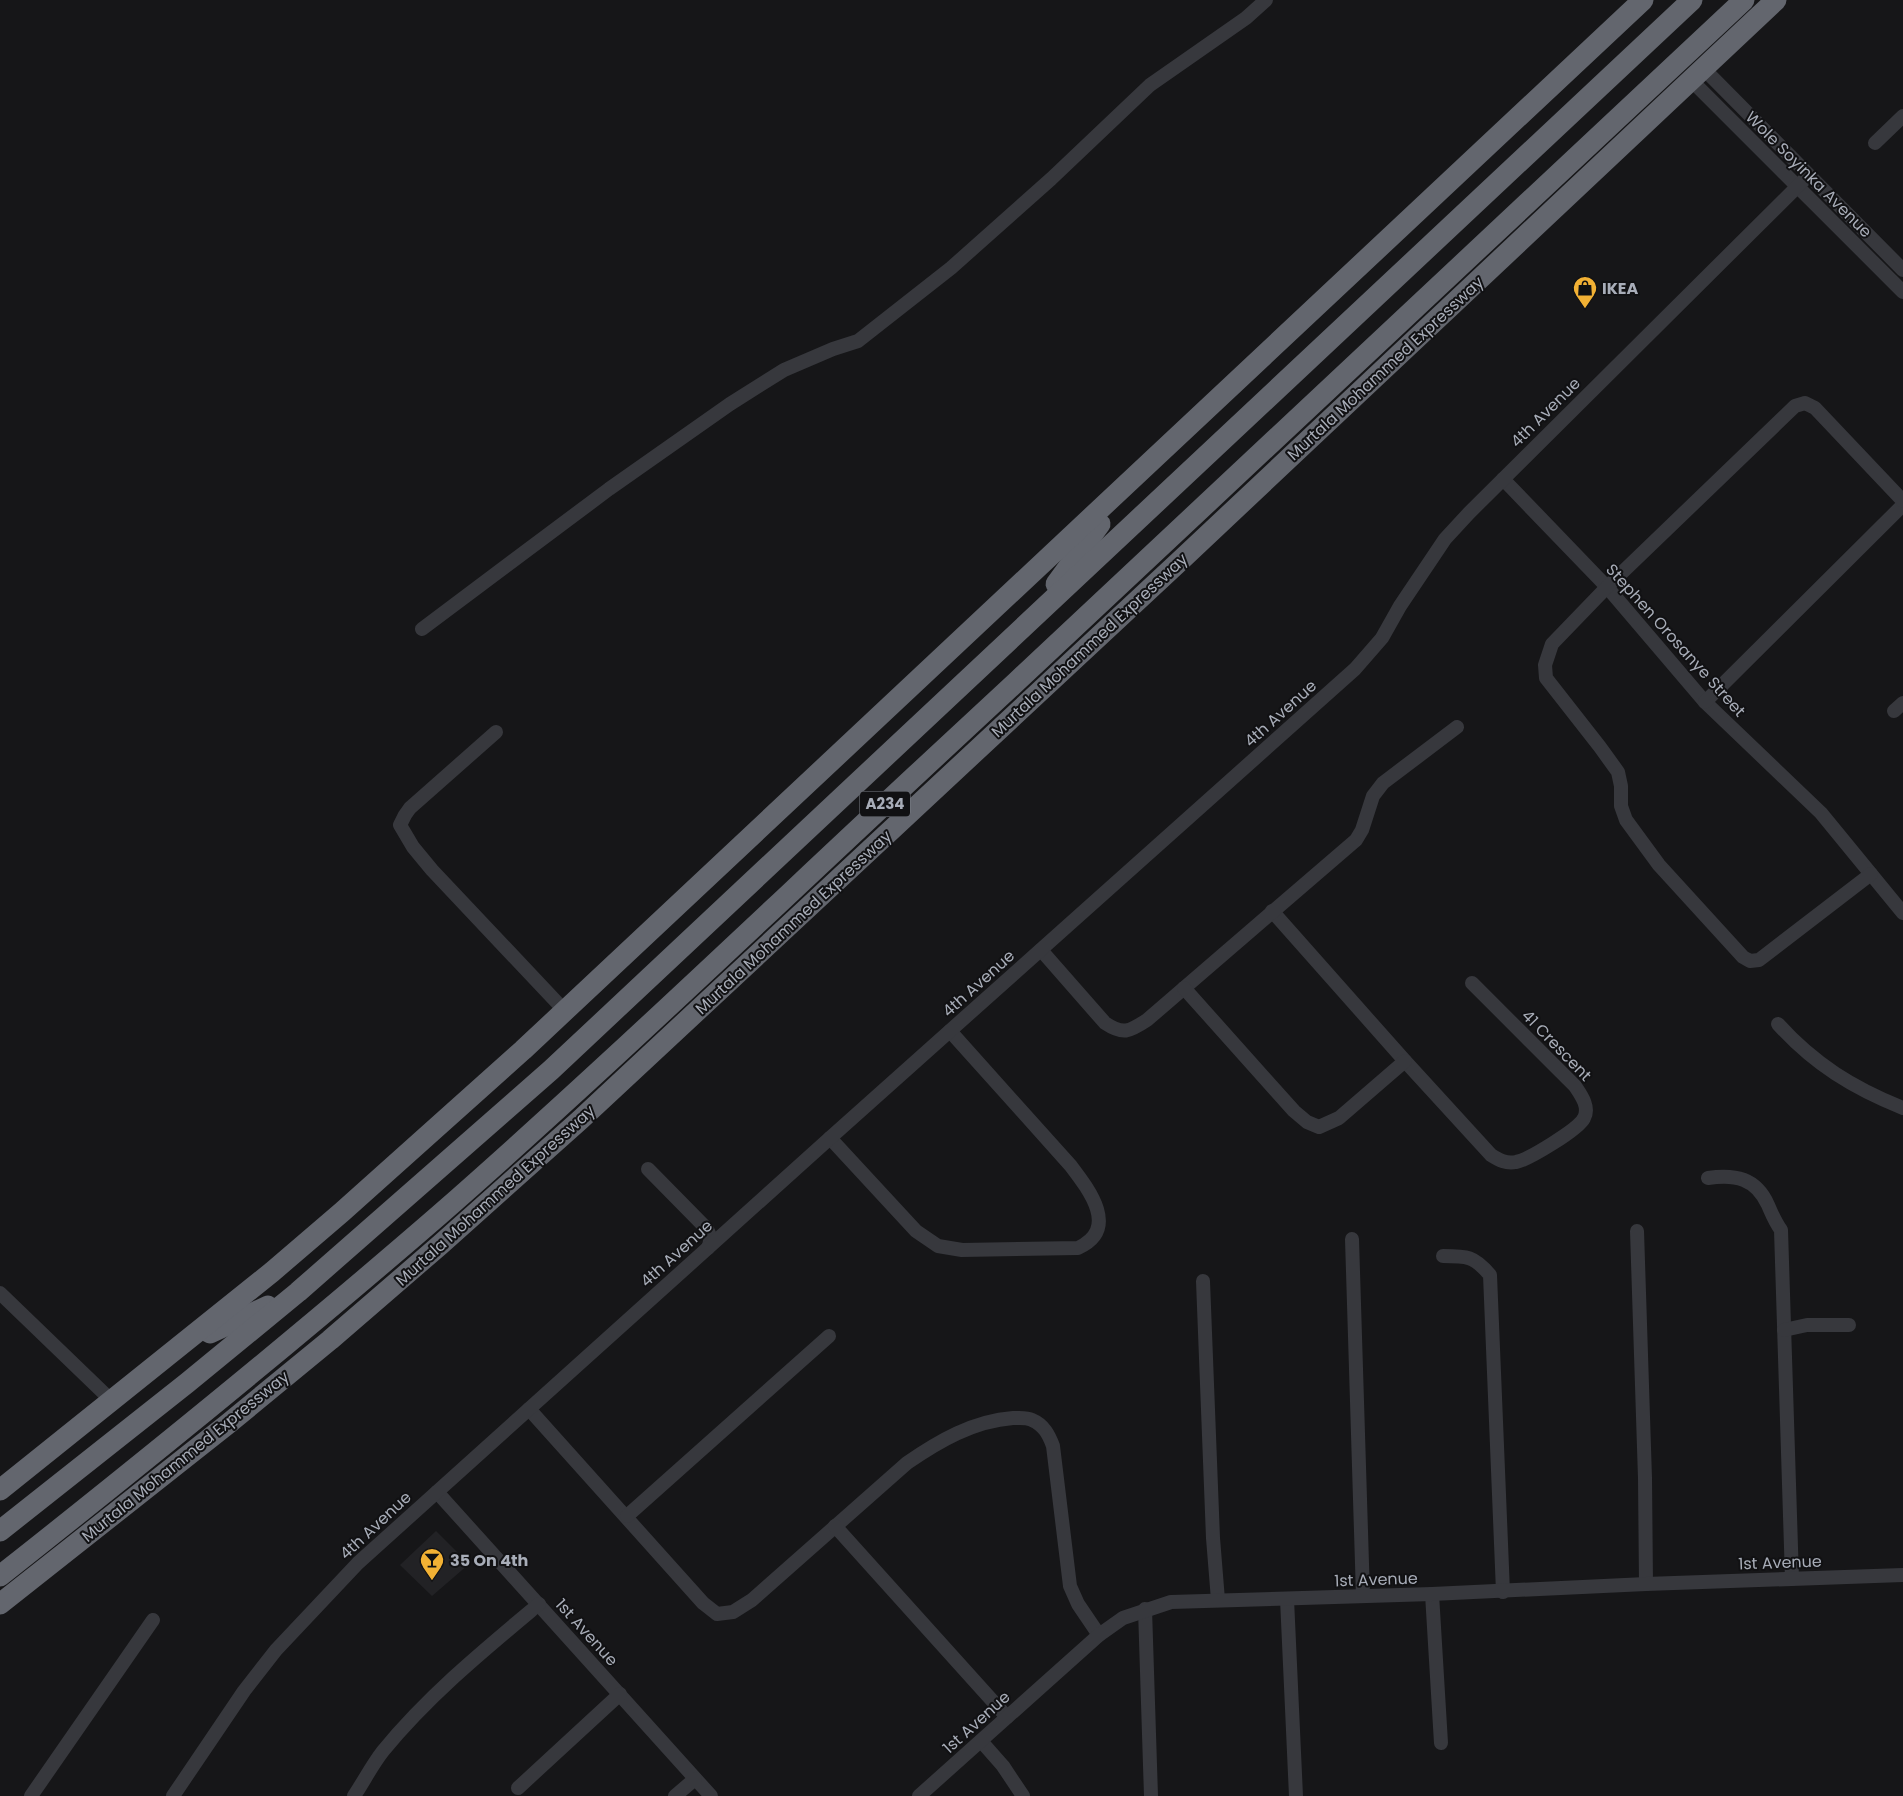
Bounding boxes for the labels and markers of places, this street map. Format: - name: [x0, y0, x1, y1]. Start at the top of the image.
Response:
- shop icon: IKEA: [1572, 275, 1598, 309]
- place label: IKEA: [1602, 277, 1639, 300]
- bar icon: 35 On 4th: [419, 1547, 445, 1581]
- place label: 35 On 4th: [450, 1549, 528, 1572]

